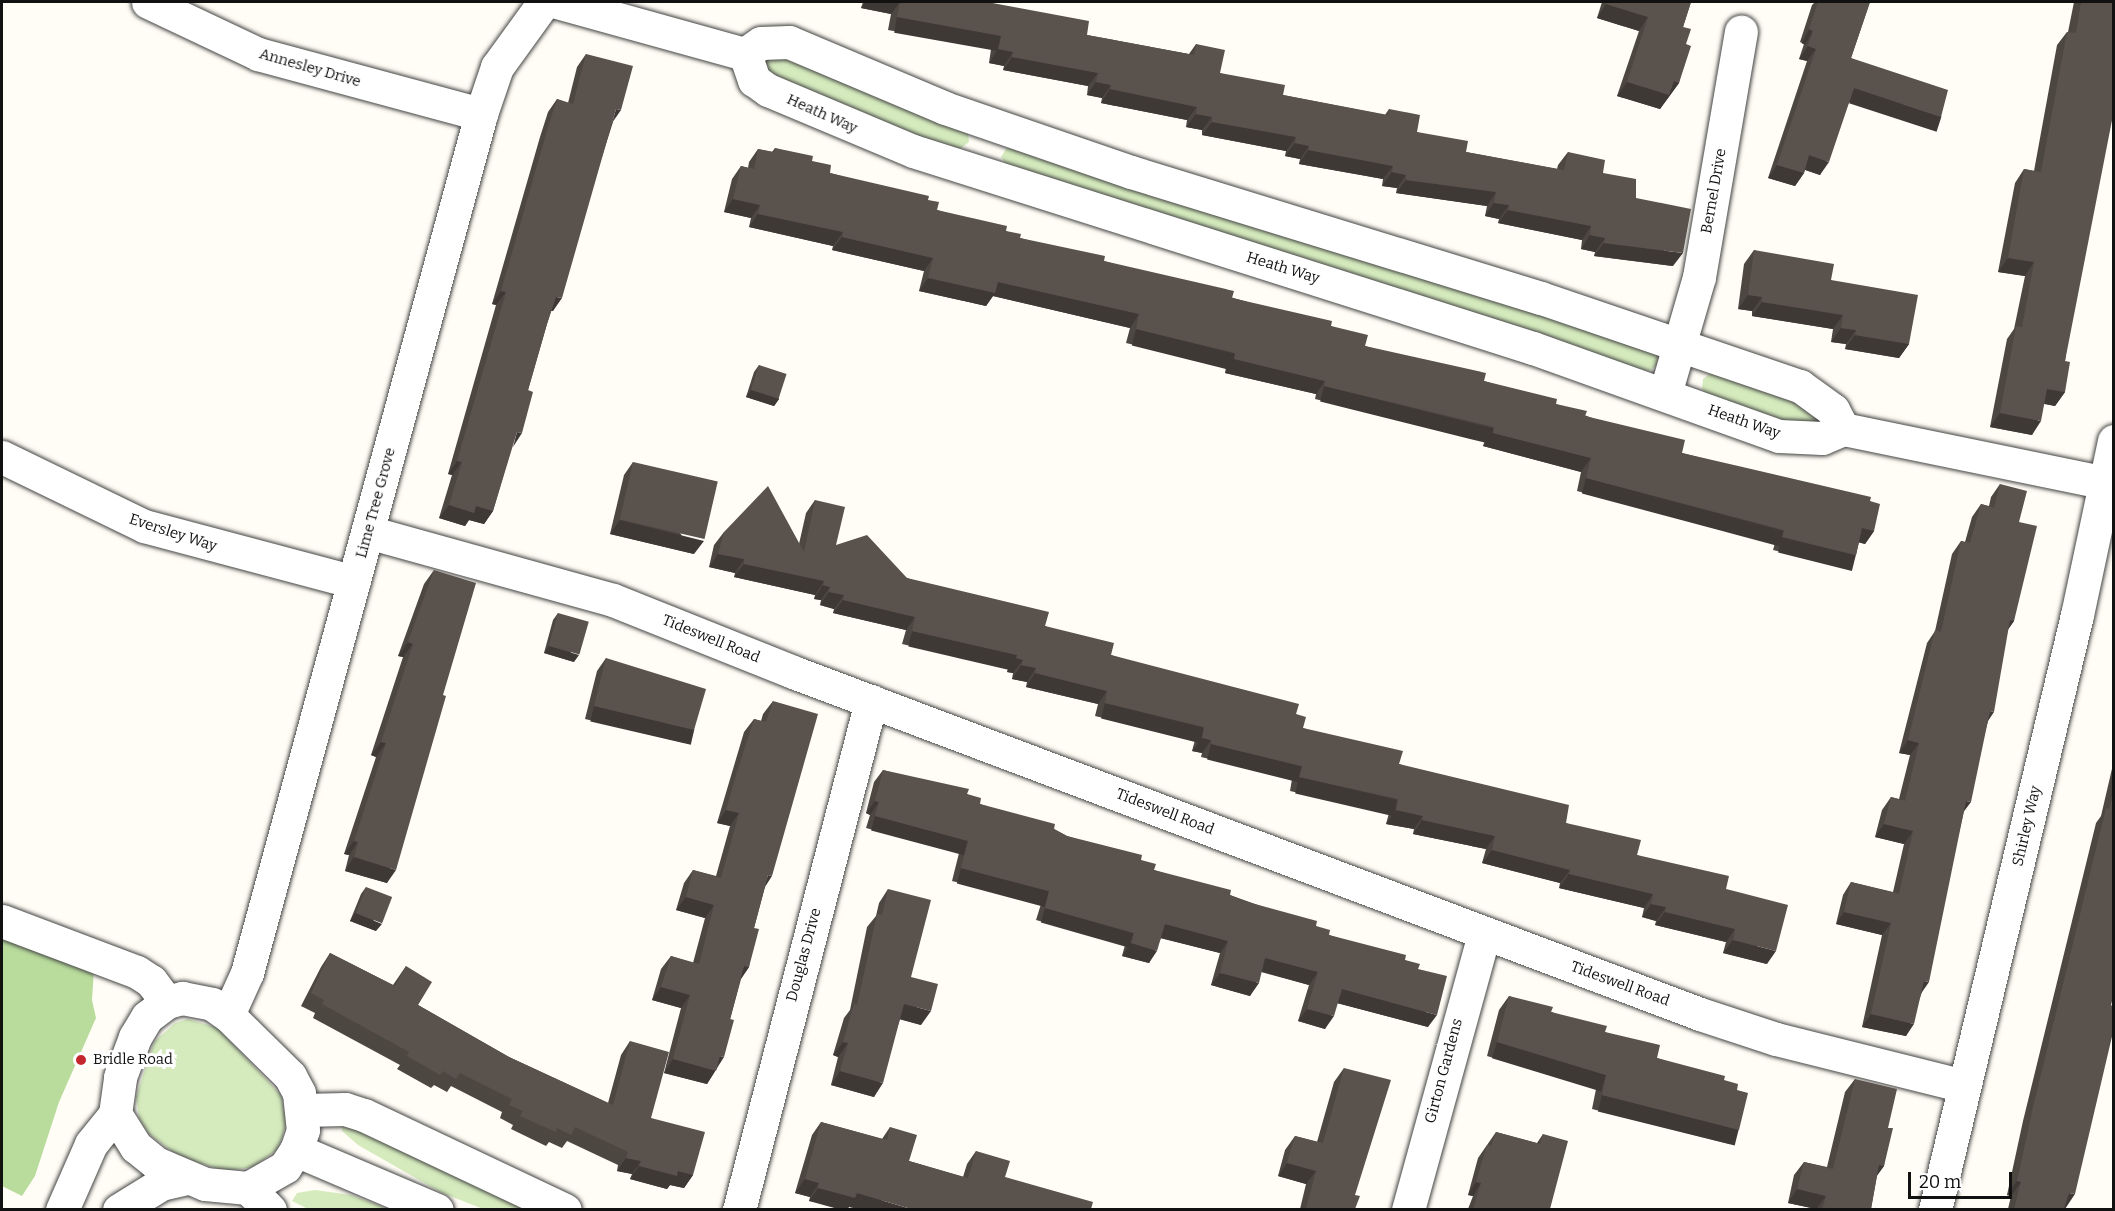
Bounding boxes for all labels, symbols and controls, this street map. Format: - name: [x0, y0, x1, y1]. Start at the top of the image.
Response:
- street label: Annesley Drive: [257, 45, 363, 91]
- street label: Heath Way: [784, 90, 860, 138]
- street label: Bernel Drive: [1698, 147, 1730, 235]
- street label: Heath Way: [1244, 248, 1322, 288]
- street label: Heath Way: [1705, 401, 1783, 443]
- street label: Lime Tree Grove: [353, 446, 399, 560]
- street label: Eversley Way: [127, 510, 219, 556]
- street label: Tideswell Road: [660, 611, 762, 667]
- street label: Shirley Way: [2009, 784, 2045, 868]
- street label: Tideswell Road: [1113, 785, 1217, 839]
- street label: Douglas Drive: [783, 906, 825, 1004]
- street label: Tideswell Road: [1568, 958, 1672, 1010]
- street label: Girton Gardens: [1421, 1017, 1467, 1125]
- place label: Bridle Road: [93, 1051, 173, 1069]
- marker: Bridle Road: [74, 1053, 88, 1067]
- scale bar: [1911, 1160, 2014, 1198]
- text: 20 m: [1919, 1171, 1961, 1193]

